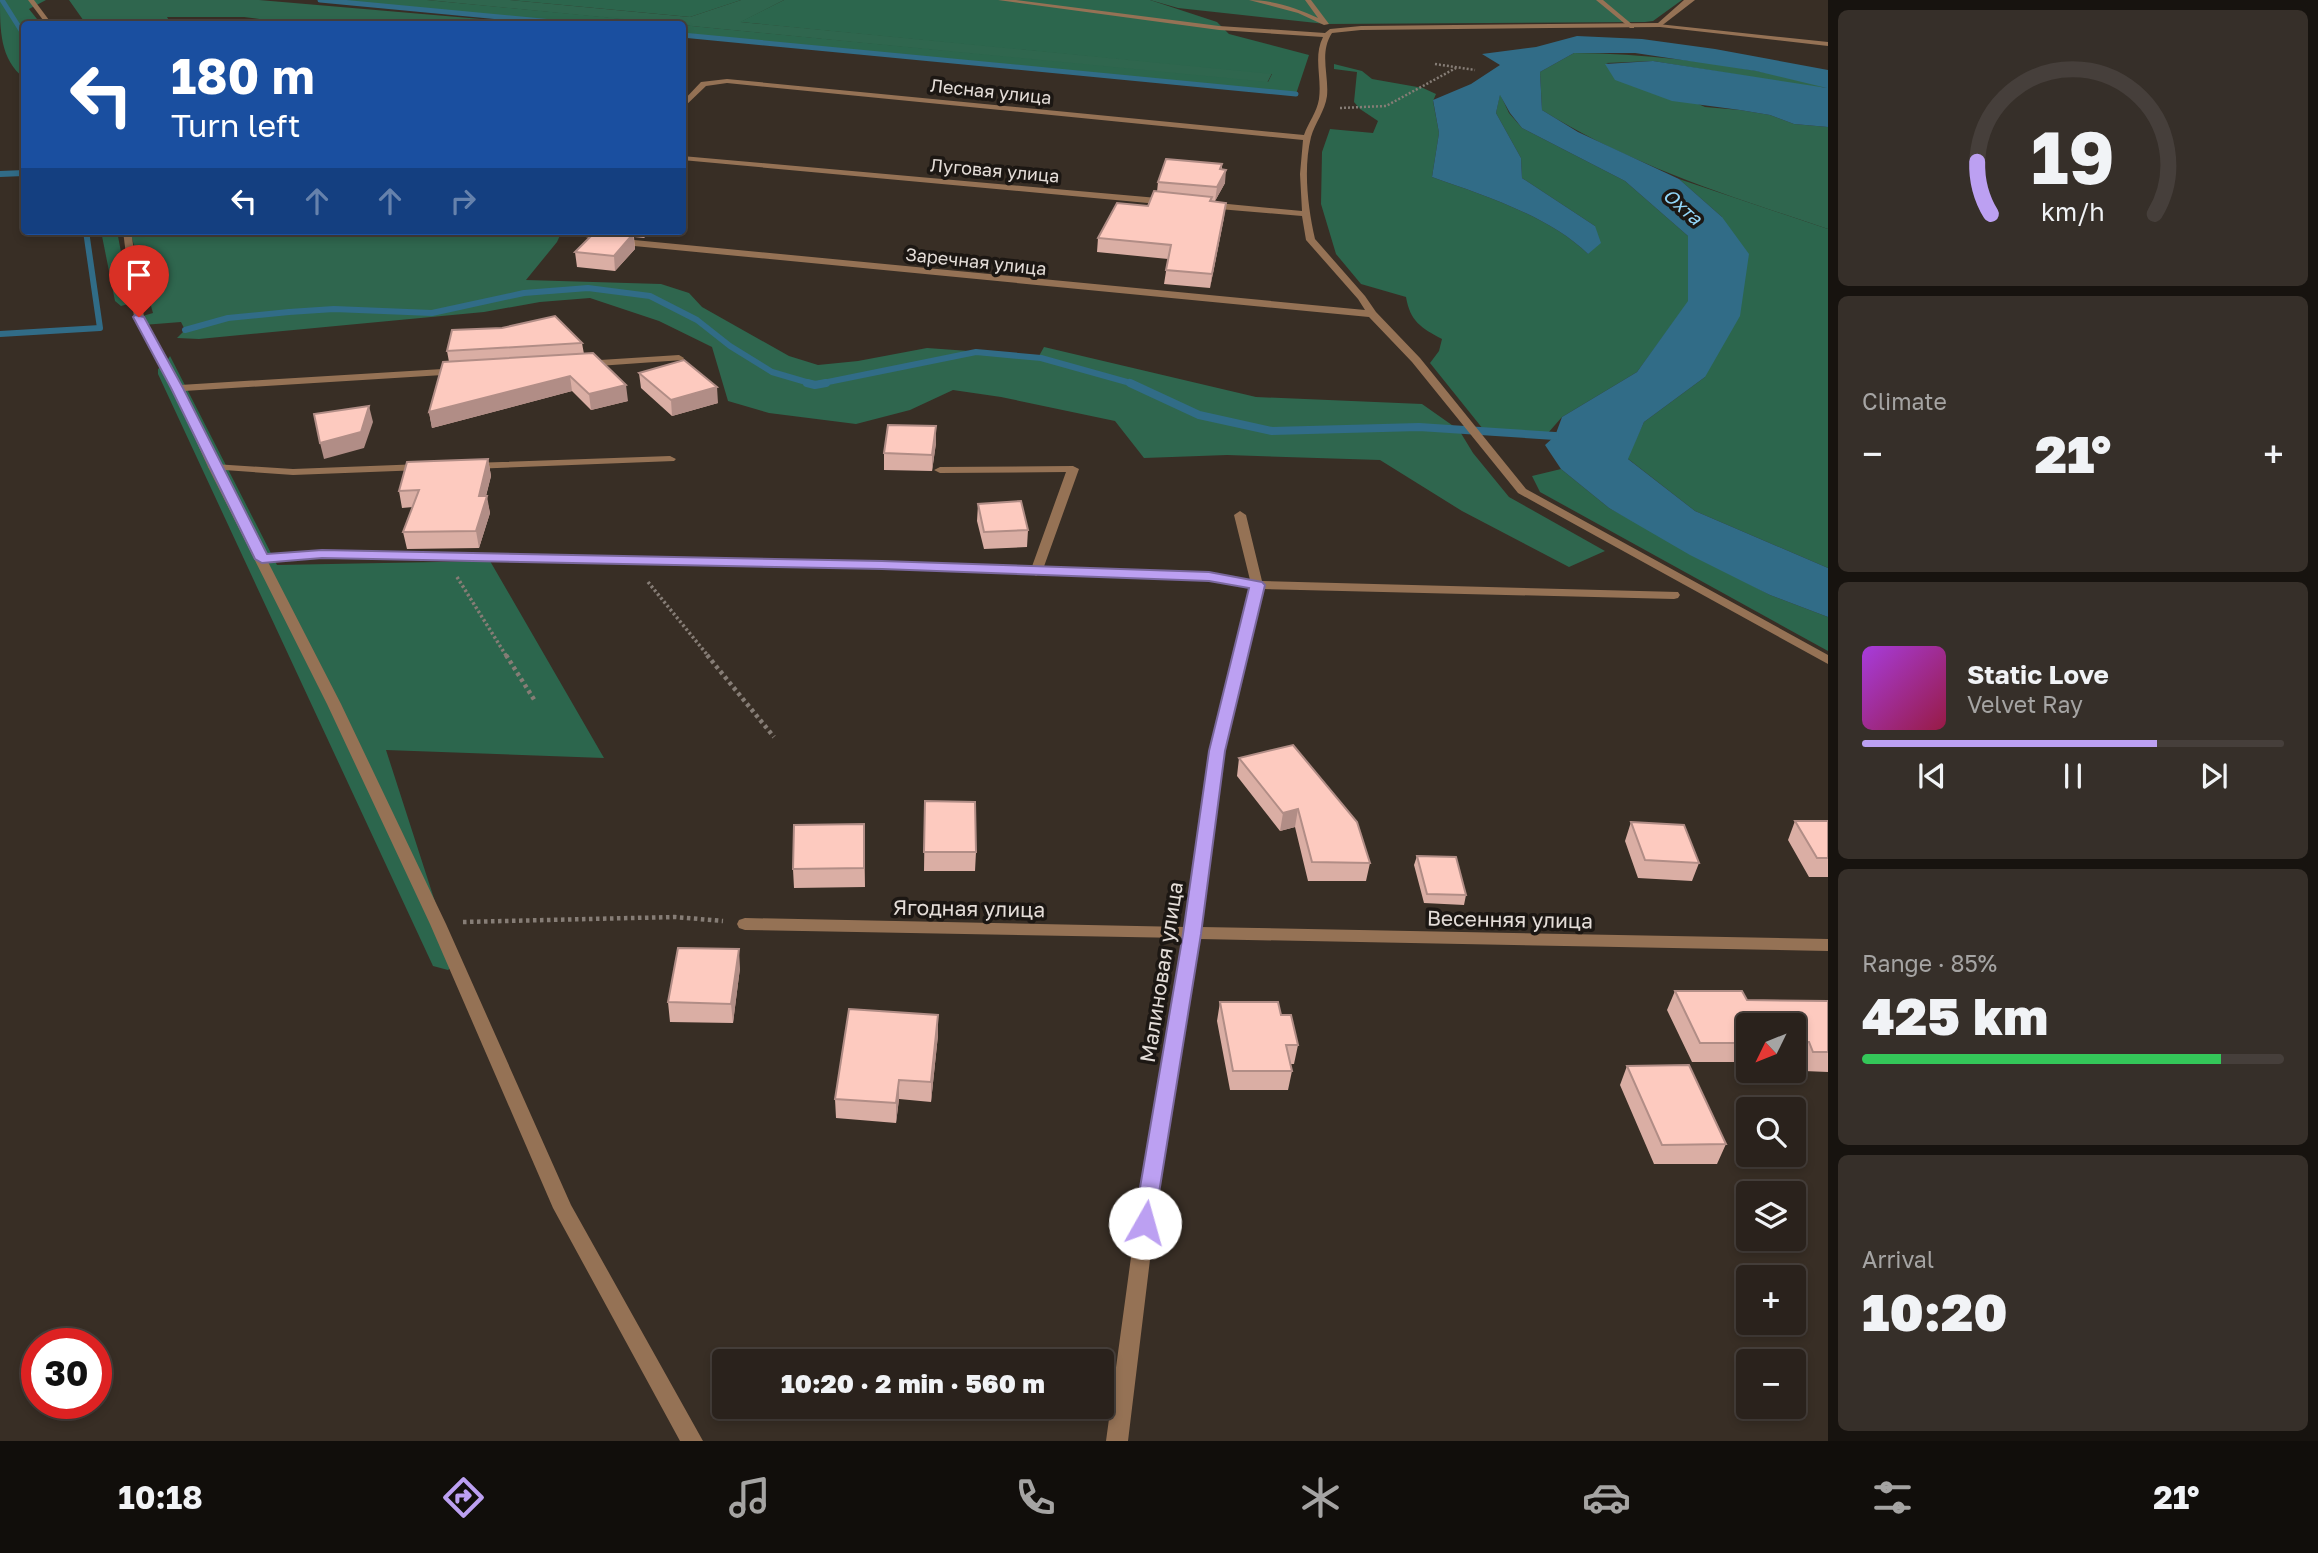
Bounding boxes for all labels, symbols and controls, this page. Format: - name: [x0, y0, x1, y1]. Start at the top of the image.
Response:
- text: 180 m: [171, 46, 315, 105]
- icon: left: [56, 49, 147, 140]
- street label: Лесная улица: [929, 74, 1053, 108]
- text: Turn left: [171, 106, 300, 144]
- text: 19: [2031, 113, 2115, 200]
- street label: Луговая улица: [929, 153, 1061, 187]
- icon: left: [225, 182, 263, 220]
- icon: ahead: [298, 182, 336, 220]
- icon: ahead: [371, 182, 409, 220]
- icon: right: [444, 182, 482, 220]
- water label: Охта: [1659, 183, 1708, 230]
- text: km/h: [2041, 196, 2105, 227]
- street label: Заречная улица: [904, 243, 1048, 279]
- pin: [109, 245, 169, 317]
- icon: arrive: [120, 256, 158, 294]
- text: Climate: [1862, 387, 1947, 415]
- text: 21°: [2035, 422, 2111, 484]
- text: −: [1862, 431, 1883, 476]
- text: +: [2263, 431, 2284, 476]
- text: Static Love: [1967, 659, 2109, 690]
- text: Velvet Ray: [1967, 690, 2083, 718]
- icon: previous: [1913, 757, 1951, 795]
- icon: pause: [2054, 757, 2092, 795]
- icon: next: [2195, 757, 2233, 795]
- street label: Малиновая улица: [1134, 880, 1188, 1064]
- street label: Ягодная улица: [893, 894, 1045, 922]
- street label: Весенняя улица: [1427, 905, 1593, 933]
- text: Range · 85%: [1862, 949, 1997, 977]
- text: 425 km: [1862, 984, 2048, 1046]
- north arrow: [1736, 1013, 1806, 1083]
- map controls: [1736, 1013, 1806, 1419]
- button: search: [1736, 1097, 1806, 1167]
- button: layers: [1736, 1181, 1806, 1251]
- position arrow: [1108, 1186, 1182, 1260]
- text: Arrival: [1862, 1245, 1934, 1273]
- button: +: [1736, 1265, 1806, 1335]
- text: 10:20: [1862, 1280, 2008, 1342]
- speed limit sign: 30: [21, 1328, 112, 1419]
- button: −: [1736, 1349, 1806, 1419]
- text: 10:20 · 2 min · 560 m: [781, 1368, 1045, 1399]
- icon: directions: [439, 1473, 488, 1522]
- icon: music: [725, 1473, 774, 1522]
- icon: phone: [1011, 1473, 1060, 1522]
- icon: climate: [1296, 1473, 1345, 1522]
- icon: car: [1582, 1473, 1631, 1522]
- icon: filters: [1868, 1473, 1917, 1522]
- text: 10:18: [118, 1478, 203, 1516]
- text: 21°: [2153, 1478, 2200, 1516]

